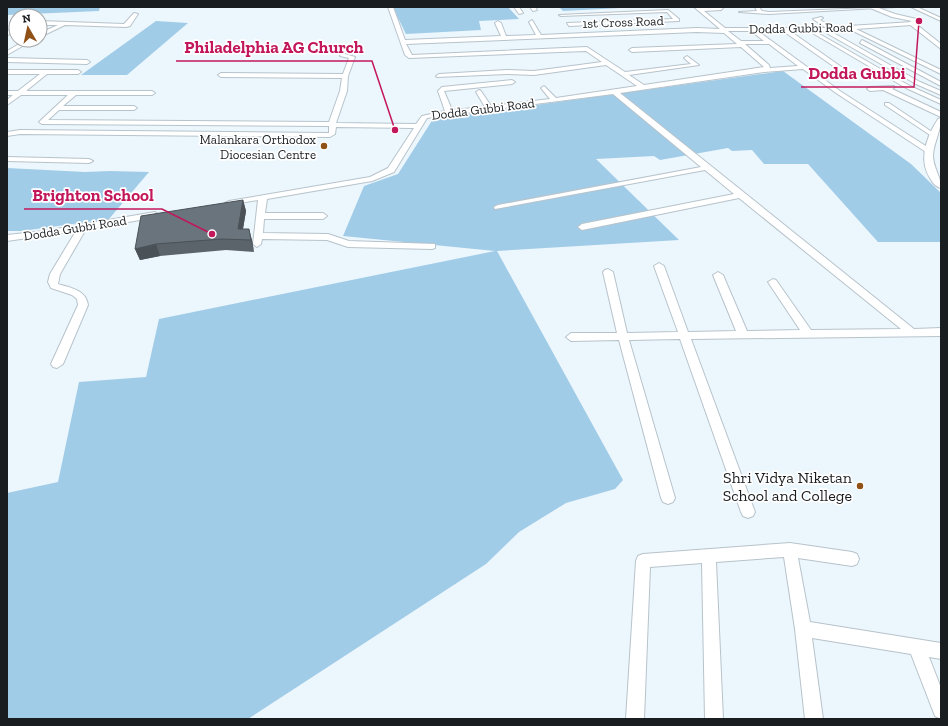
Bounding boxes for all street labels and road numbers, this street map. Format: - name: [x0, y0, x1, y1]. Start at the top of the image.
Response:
- street label: 1st Cross Road: [582, 13, 664, 31]
- street label: Dodda Gubbi Road: [749, 20, 853, 36]
- street label: Dodda Gubbi Road: [430, 95, 536, 123]
- street label: Dodda Gubbi Road: [22, 212, 128, 244]

